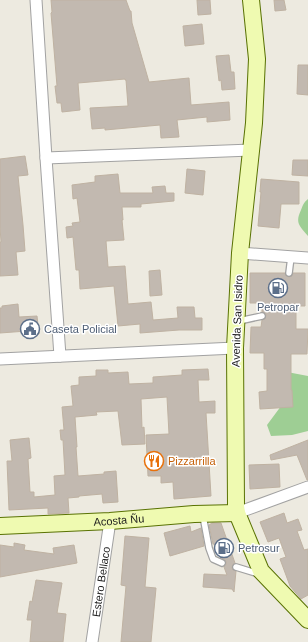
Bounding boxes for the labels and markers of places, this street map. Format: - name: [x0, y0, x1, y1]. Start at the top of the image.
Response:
- fuel station icon: Petropar: [267, 277, 289, 299]
- place label: Petropar: [257, 301, 299, 313]
- public building icon: Caseta Policial: [19, 318, 41, 340]
- place label: Caseta Policial: [44, 323, 117, 335]
- restaurant icon: Pizzarrilla: [143, 450, 165, 472]
- place label: Pizzarrilla: [168, 455, 217, 467]
- fuel station icon: Petrosur: [213, 537, 235, 559]
- place label: Petrosur: [238, 542, 280, 554]

